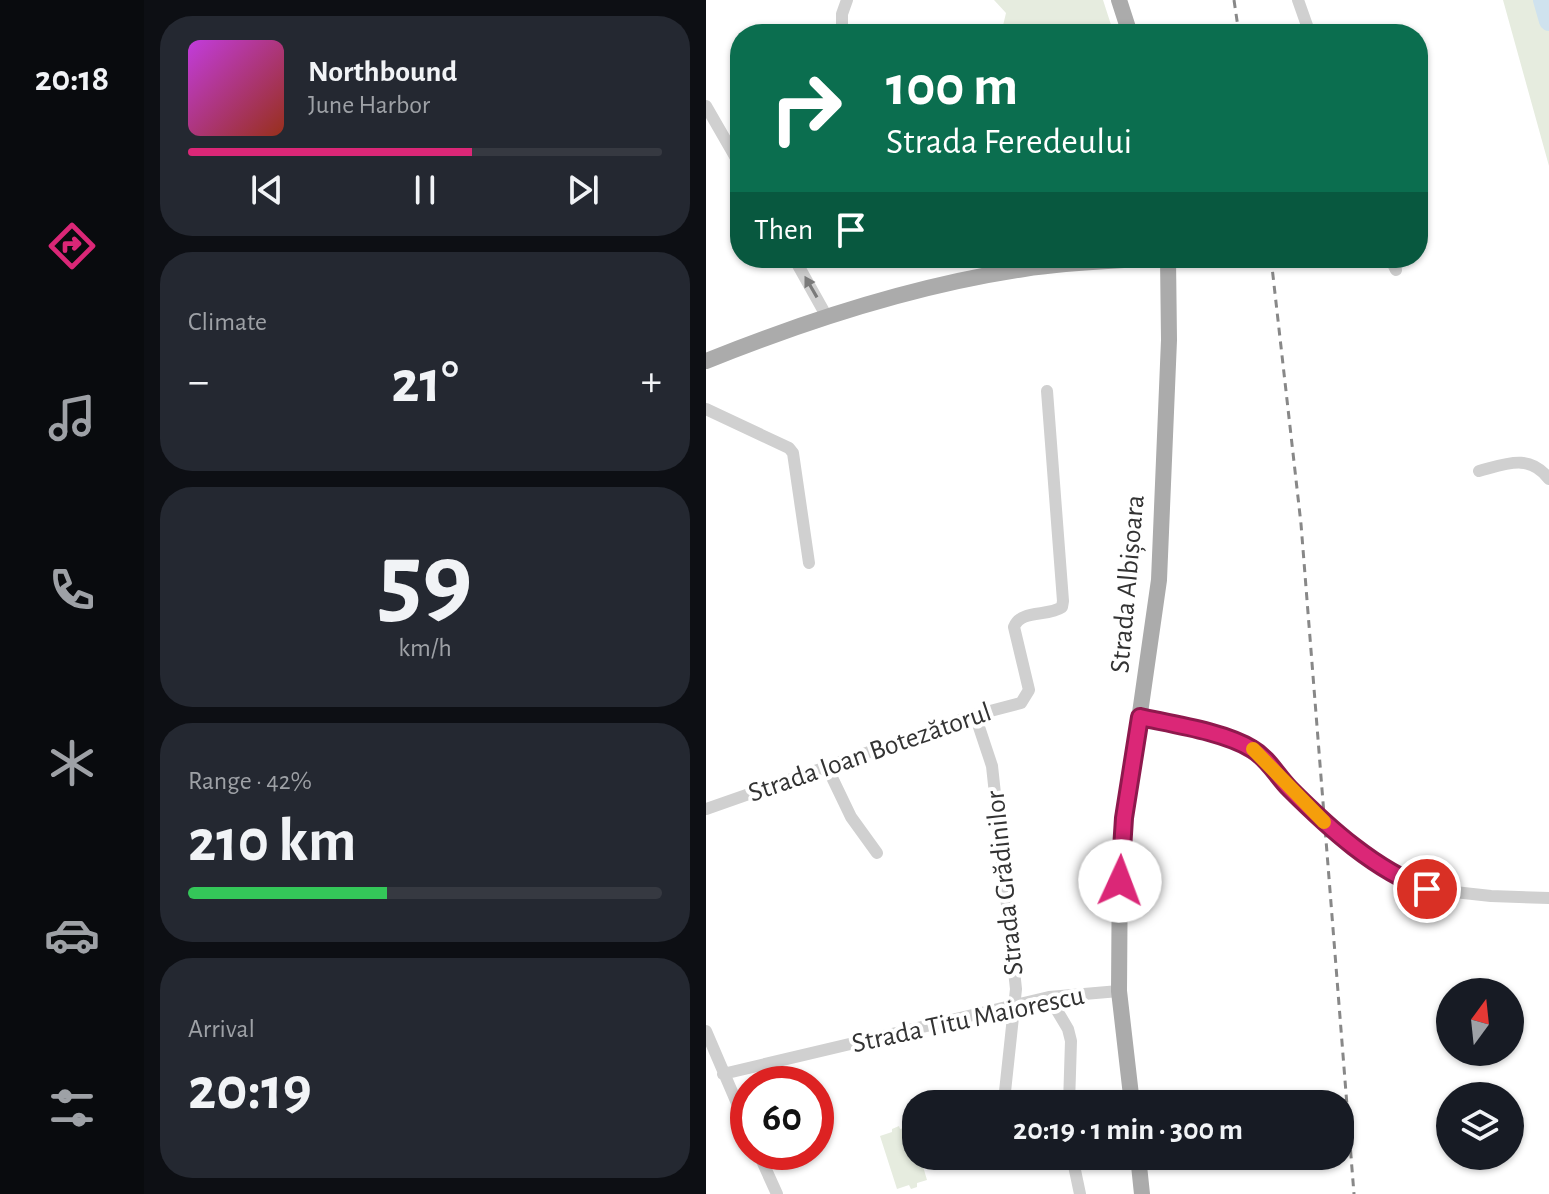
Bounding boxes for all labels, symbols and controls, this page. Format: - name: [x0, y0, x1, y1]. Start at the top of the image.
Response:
- icon: right: [754, 56, 858, 160]
- text: Northbound: [308, 57, 457, 87]
- text: 100 m: [886, 59, 1018, 115]
- text: 20:18: [35, 61, 109, 97]
- text: June Harbor: [308, 92, 430, 118]
- text: Strada Feredeului: [886, 124, 1132, 160]
- icon: previous: [245, 168, 289, 212]
- icon: pause: [403, 168, 447, 212]
- icon: next: [561, 168, 605, 212]
- icon: arrive: [829, 208, 873, 252]
- text: Then: [754, 215, 813, 245]
- icon: directions: [44, 218, 100, 274]
- one-way arrow: [804, 276, 818, 298]
- text: Climate: [188, 309, 267, 335]
- text: 21°: [391, 353, 459, 413]
- text: −: [188, 360, 209, 404]
- text: +: [641, 360, 662, 404]
- icon: music: [44, 390, 100, 446]
- street label: Strada Albișoara: [1106, 494, 1151, 674]
- text: 59: [377, 529, 473, 633]
- icon: phone: [44, 562, 100, 618]
- text: km/h: [398, 635, 452, 661]
- street label: Strada Ioan Botezătorul: [745, 698, 995, 808]
- icon: climate: [44, 735, 100, 791]
- text: Range · 42%: [188, 768, 312, 794]
- street label: Strada Grădinilor: [981, 789, 1029, 977]
- text: 210 km: [188, 812, 356, 872]
- position arrow: [1078, 839, 1162, 923]
- pin: [1393, 855, 1461, 923]
- icon: arrive: [1405, 867, 1449, 911]
- icon: car: [44, 907, 100, 963]
- north arrow: [1436, 978, 1524, 1066]
- map controls: [1436, 978, 1524, 1170]
- street label: Strada Titu Maiorescu: [849, 982, 1087, 1058]
- text: Arrival: [188, 1016, 255, 1042]
- text: 20:19: [188, 1060, 312, 1120]
- speed limit sign: 60: [730, 1066, 834, 1170]
- icon: filters: [44, 1080, 100, 1136]
- button: layers: [1436, 1082, 1524, 1170]
- text: 20:19 · 1 min · 300 m: [1013, 1115, 1243, 1145]

